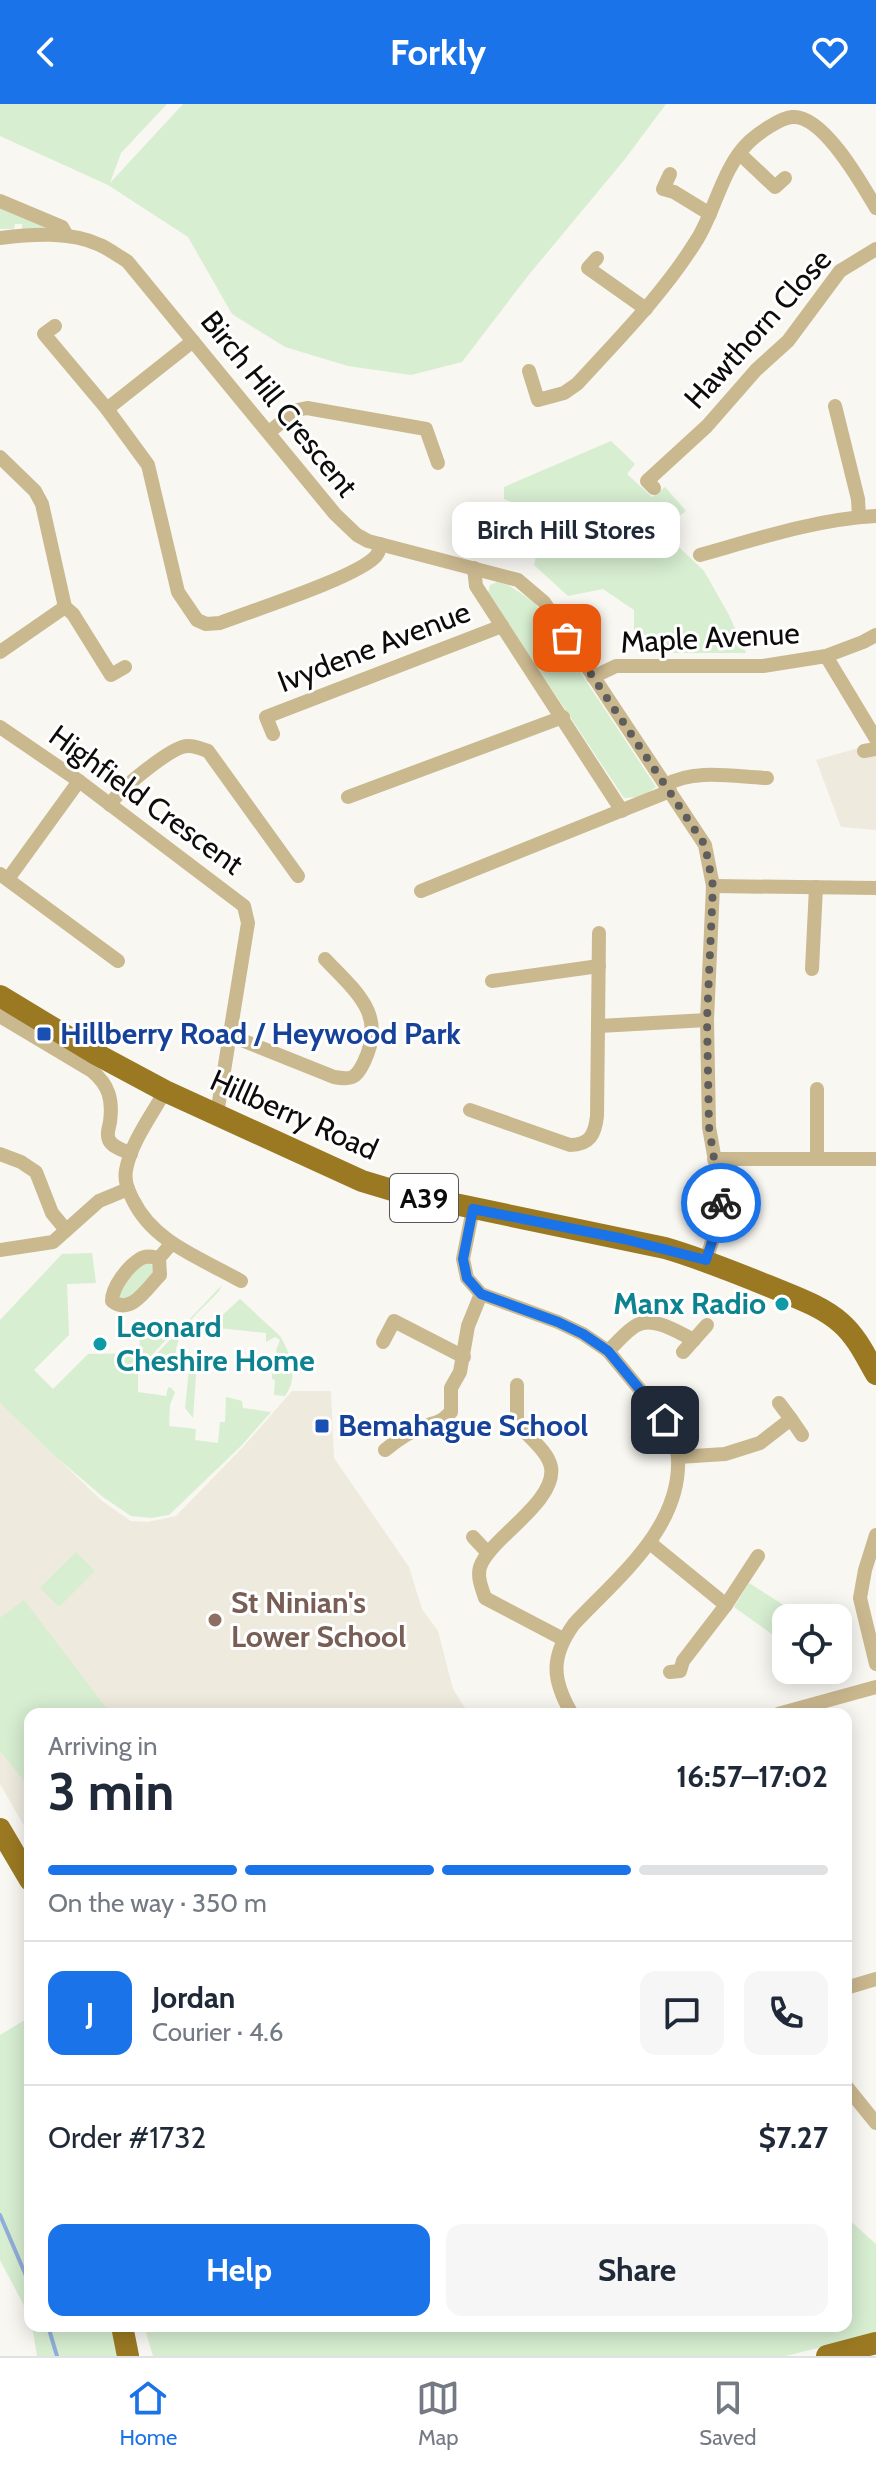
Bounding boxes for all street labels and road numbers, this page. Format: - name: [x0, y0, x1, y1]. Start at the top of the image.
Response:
- street label: Hawthorn Close: [676, 241, 839, 416]
- street label: Birch Hill Crescent: [193, 303, 366, 504]
- street label: Ivydene Avenue: [272, 593, 475, 700]
- street label: Maple Avenue: [619, 614, 801, 661]
- street label: Highfield Crescent: [42, 717, 251, 882]
- street label: Hillberry Road: [205, 1061, 384, 1168]
- road number: A39: [390, 1174, 458, 1222]

